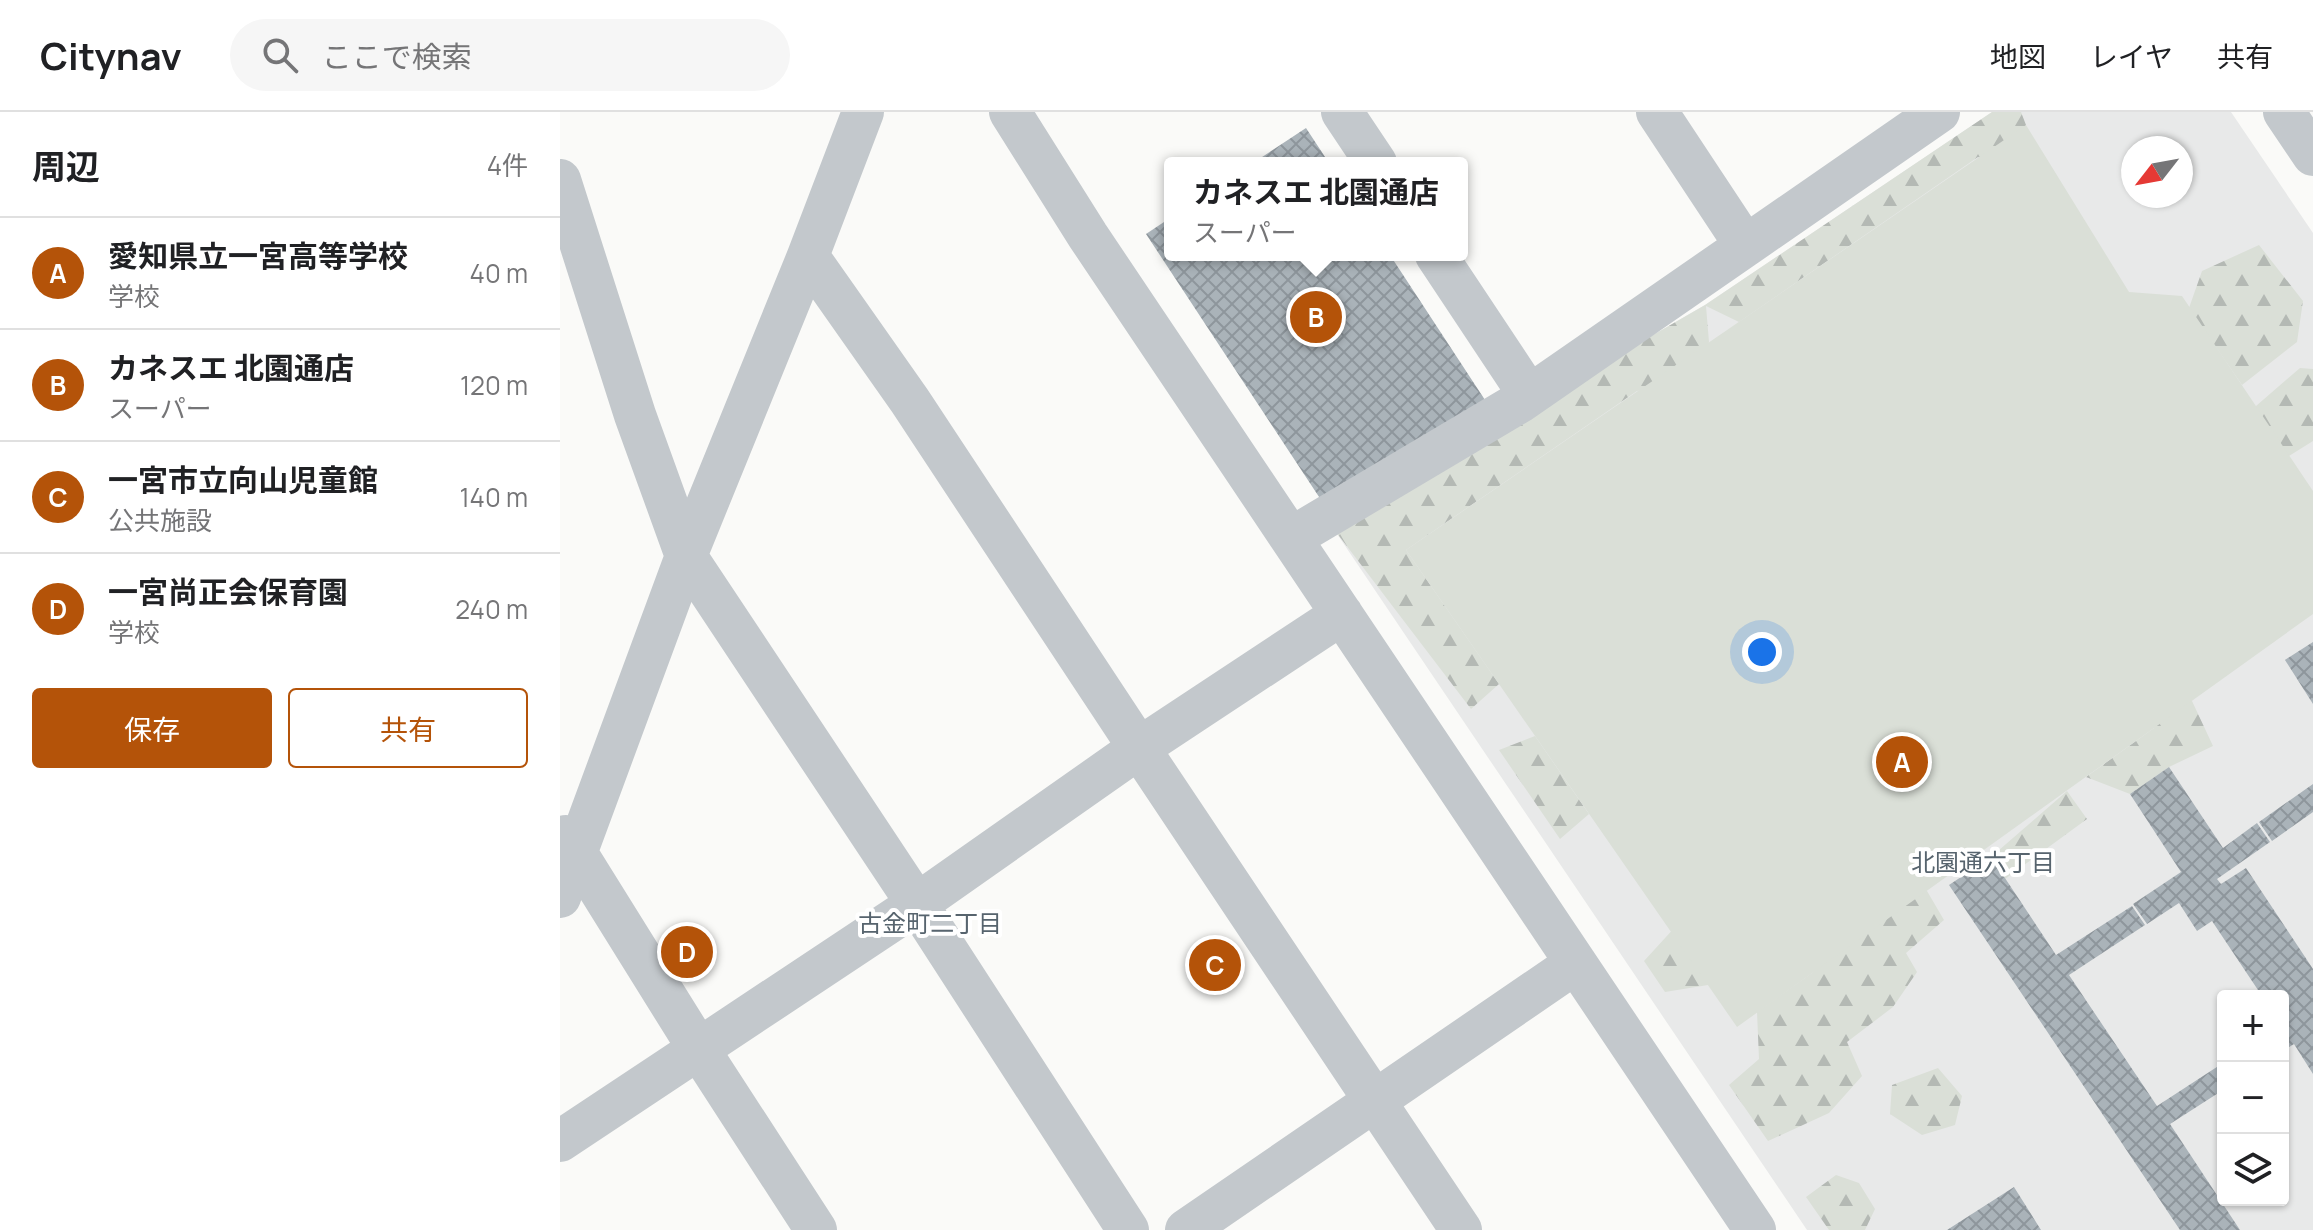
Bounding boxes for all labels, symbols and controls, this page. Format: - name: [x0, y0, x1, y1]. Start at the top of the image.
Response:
- search box: [230, 19, 790, 91]
- text: Citynav: [40, 29, 182, 81]
- icon: search: [258, 33, 302, 77]
- text: ここで検索: [322, 36, 472, 77]
- text: 地図: [1990, 37, 2046, 75]
- text: レイヤ: [2090, 37, 2173, 75]
- text: 共有: [2217, 37, 2273, 75]
- north arrow: [2121, 136, 2193, 208]
- text: 周辺: [32, 143, 100, 189]
- text: 4件: [487, 147, 528, 183]
- popup: [1164, 157, 1468, 261]
- text: カネスエ 北園通店: [1193, 171, 1439, 212]
- text: スーパー: [1193, 214, 1297, 250]
- text: 愛知県立一宮高等学校: [108, 235, 408, 276]
- text: A: [49, 255, 67, 291]
- text: 40 m: [470, 255, 528, 291]
- text: 学校: [108, 278, 160, 314]
- pin: B: [1290, 287, 1342, 347]
- text: カネスエ 北園通店: [108, 347, 354, 388]
- text: B: [50, 367, 66, 403]
- text: 120 m: [460, 367, 528, 403]
- text: スーパー: [108, 390, 212, 426]
- text: 一宮市立向山児童館: [108, 459, 378, 500]
- text: C: [48, 479, 68, 515]
- text: 140 m: [459, 479, 528, 515]
- text: 公共施設: [108, 502, 212, 538]
- text: 一宮尚正会保育園: [108, 571, 348, 612]
- text: D: [49, 591, 67, 627]
- text: 240 m: [455, 591, 528, 627]
- text: 学校: [108, 614, 160, 650]
- your location: [1742, 632, 1782, 672]
- button: 保存: [32, 688, 272, 768]
- button: 共有: [288, 688, 528, 768]
- pin: A: [1876, 732, 1928, 792]
- district label: 北園通六丁目: [1911, 845, 2055, 878]
- district label: 古金町二丁目: [858, 906, 1002, 939]
- pin: D: [661, 922, 713, 982]
- pin: C: [1189, 935, 1241, 995]
- map controls: [2217, 990, 2289, 1206]
- button: +: [2217, 990, 2289, 1062]
- button: −: [2217, 1062, 2289, 1134]
- button: layers: [2217, 1134, 2289, 1206]

